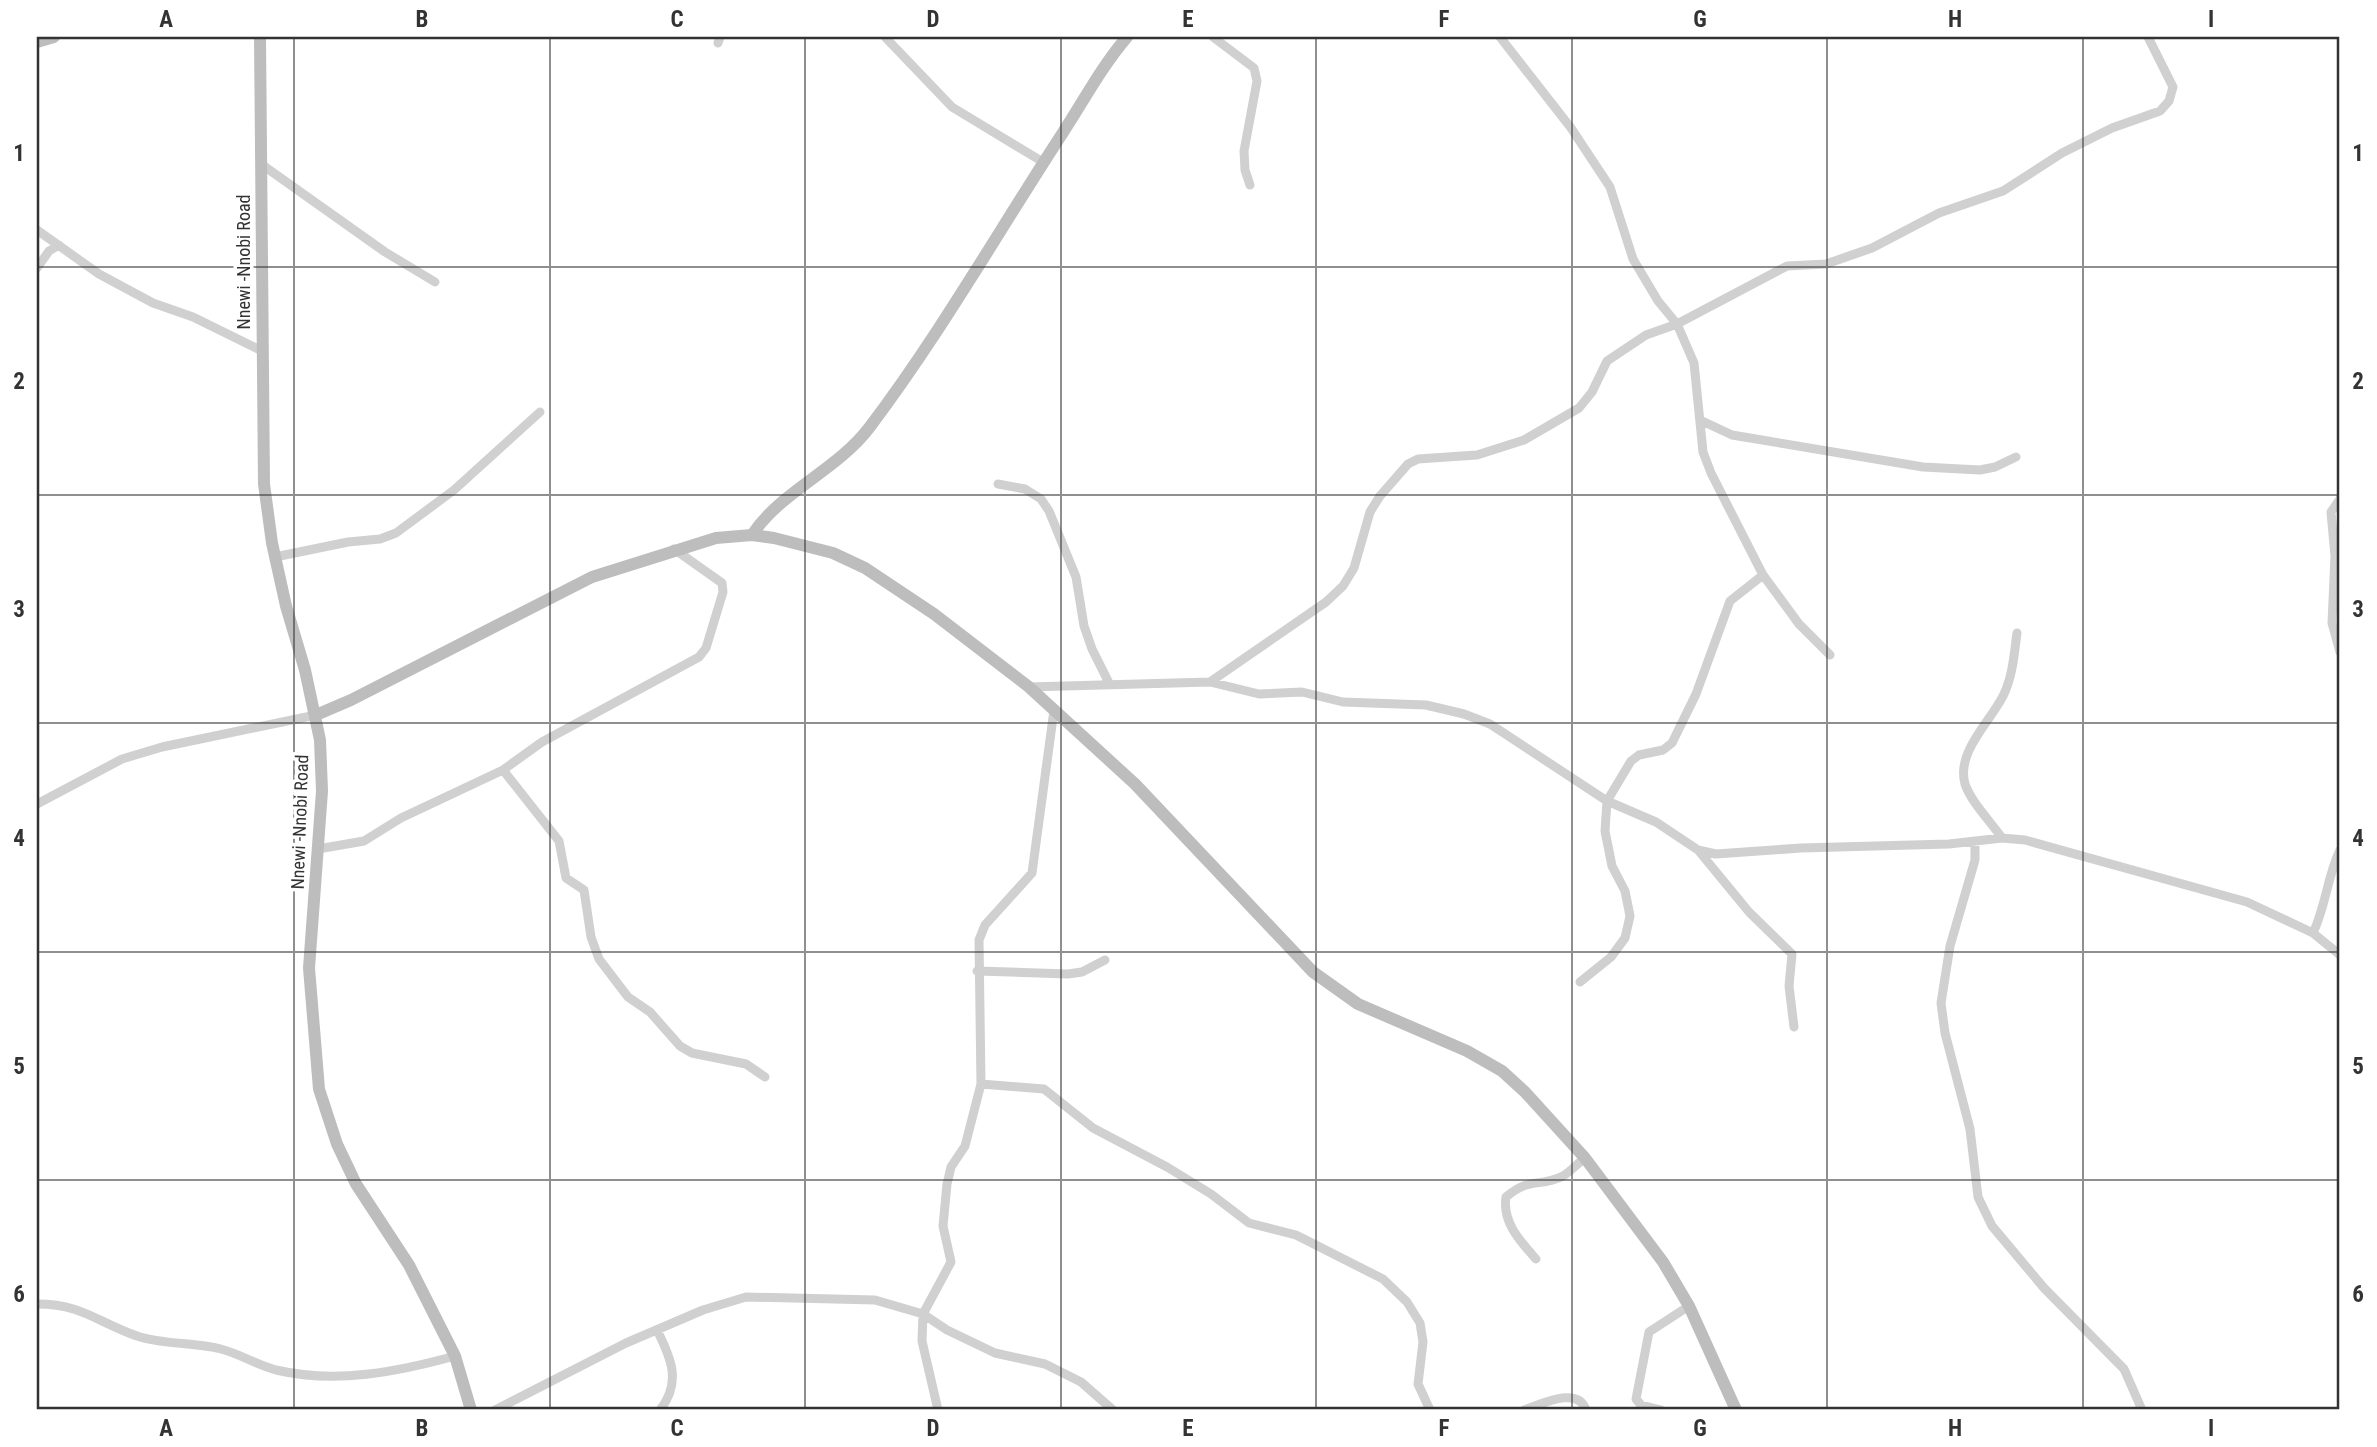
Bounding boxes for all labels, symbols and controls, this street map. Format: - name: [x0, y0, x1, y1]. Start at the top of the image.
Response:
- text: A: [159, 6, 173, 33]
- text: B: [416, 6, 428, 33]
- text: C: [670, 6, 684, 33]
- text: D: [927, 6, 940, 33]
- text: E: [1182, 6, 1194, 33]
- text: F: [1439, 6, 1450, 33]
- text: G: [1693, 6, 1707, 33]
- text: H: [1948, 6, 1962, 33]
- text: I: [2208, 6, 2214, 33]
- text: 1: [13, 140, 25, 167]
- text: 1: [2352, 140, 2364, 167]
- street label: Nnewi -Nnobi Road: [233, 195, 254, 329]
- text: 2: [13, 368, 25, 395]
- text: 2: [2352, 368, 2364, 395]
- text: 3: [13, 596, 25, 623]
- text: 3: [2352, 596, 2364, 623]
- street label: Nnewi -Nnobi Road: [287, 754, 312, 890]
- text: 4: [13, 825, 25, 852]
- text: 4: [2352, 825, 2364, 852]
- text: 5: [13, 1053, 25, 1080]
- text: 5: [2352, 1053, 2364, 1080]
- text: 6: [13, 1281, 25, 1308]
- text: 6: [2352, 1281, 2364, 1308]
- text: A: [159, 1415, 173, 1442]
- text: B: [416, 1415, 428, 1442]
- text: C: [670, 1415, 684, 1442]
- text: D: [927, 1415, 940, 1442]
- text: E: [1182, 1415, 1194, 1442]
- text: F: [1439, 1415, 1450, 1442]
- text: G: [1693, 1415, 1707, 1442]
- text: H: [1948, 1415, 1962, 1442]
- text: I: [2208, 1415, 2214, 1442]

